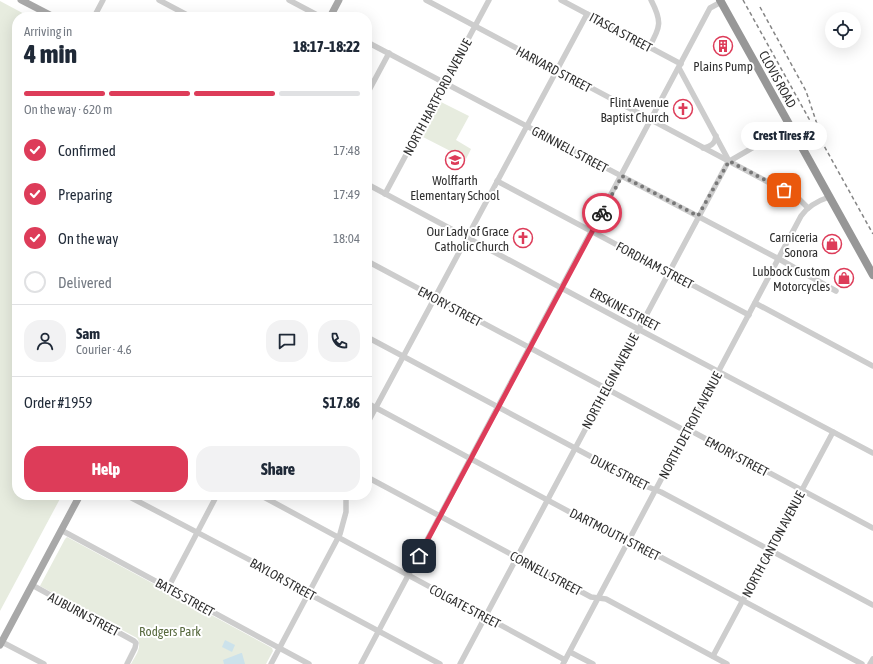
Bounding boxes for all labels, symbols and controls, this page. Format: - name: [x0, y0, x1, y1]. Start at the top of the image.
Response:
- street label: ITASCA STREET: [587, 10, 655, 55]
- map controls: [825, 12, 861, 48]
- button: locate: [825, 12, 861, 48]
- text: Arriving in: [24, 24, 72, 39]
- building icon: Plains Pump: [712, 35, 734, 57]
- street label: NORTH HARTFORD AVENUE: [400, 36, 475, 158]
- text: 18:17–18:22: [293, 38, 360, 55]
- text: 4 min: [24, 39, 77, 69]
- street label: HARVARD STREET: [514, 43, 594, 96]
- street label: CLOVIS ROAD: [756, 48, 799, 110]
- place label: Plains Pump: [693, 59, 753, 74]
- place label: Flint Avenue Baptist Church: [600, 95, 669, 125]
- church icon: Flint Avenue Baptist Church: [672, 98, 694, 120]
- text: On the way · 620 m: [24, 102, 112, 117]
- callout: Crest Tires #2: [741, 122, 827, 150]
- street label: GRINNELL STREET: [529, 123, 611, 176]
- text: Crest Tires #2: [753, 128, 815, 143]
- icon: check: [24, 139, 46, 161]
- text: Confirmed: [58, 142, 116, 159]
- text: 17:48: [333, 143, 360, 158]
- school or university icon: Wolffarth Elementary School: [444, 149, 466, 171]
- place label: Wolffarth Elementary School: [410, 173, 500, 203]
- pin: [767, 173, 801, 207]
- icon: bag: [773, 179, 795, 201]
- icon: check: [24, 183, 46, 205]
- text: Preparing: [58, 186, 112, 203]
- text: 17:49: [333, 187, 360, 202]
- courier: [582, 193, 622, 233]
- icon: bike: [591, 202, 613, 224]
- place label: Our Lady of Grace Catholic Church: [426, 224, 509, 254]
- icon: check: [24, 227, 46, 249]
- church icon: Our Lady of Grace Catholic Church: [512, 227, 534, 249]
- text: On the way: [58, 230, 119, 247]
- place label: Carniceria Sonora: [769, 230, 818, 260]
- text: 18:04: [333, 231, 360, 246]
- shop icon: Carniceria Sonora: [821, 233, 843, 255]
- street label: FORDHAM STREET: [614, 239, 696, 292]
- place label: Lubbock Custom Motorcycles: [752, 264, 830, 294]
- shop icon: Lubbock Custom Motorcycles: [833, 267, 855, 289]
- text: Delivered: [58, 274, 112, 291]
- street label: EMORY STREET: [415, 283, 485, 330]
- street label: ERSKINE STREET: [587, 285, 662, 334]
- button: person: [24, 320, 66, 362]
- button: chat: [266, 320, 308, 362]
- button: phone: [318, 320, 360, 362]
- text: Sam: [76, 325, 100, 342]
- street label: NORTH ELGIN AVENUE: [579, 331, 642, 431]
- text: Courier · 4.6: [76, 342, 132, 357]
- street label: NORTH DETROIT AVENUE: [656, 369, 725, 481]
- text: Order #1959: [24, 394, 92, 411]
- text: $17.86: [323, 394, 360, 411]
- street label: EMORY STREET: [702, 433, 772, 480]
- button: Help: [24, 446, 188, 492]
- button: Share: [196, 446, 360, 492]
- street label: DUKE STREET: [588, 451, 652, 494]
- street label: NORTH CANTON AVENUE: [739, 488, 808, 600]
- street label: DARTMOUTH STREET: [567, 505, 663, 564]
- pin: [402, 539, 436, 573]
- icon: home: [408, 545, 430, 567]
- street label: CORNELL STREET: [507, 548, 585, 599]
- street label: BAYLOR STREET: [247, 555, 318, 604]
- street label: BATES STREET: [153, 575, 217, 620]
- street label: COLGATE STREET: [427, 581, 503, 632]
- street label: AUBURN STREET: [46, 589, 122, 640]
- park label: Rodgers Park: [139, 624, 201, 639]

